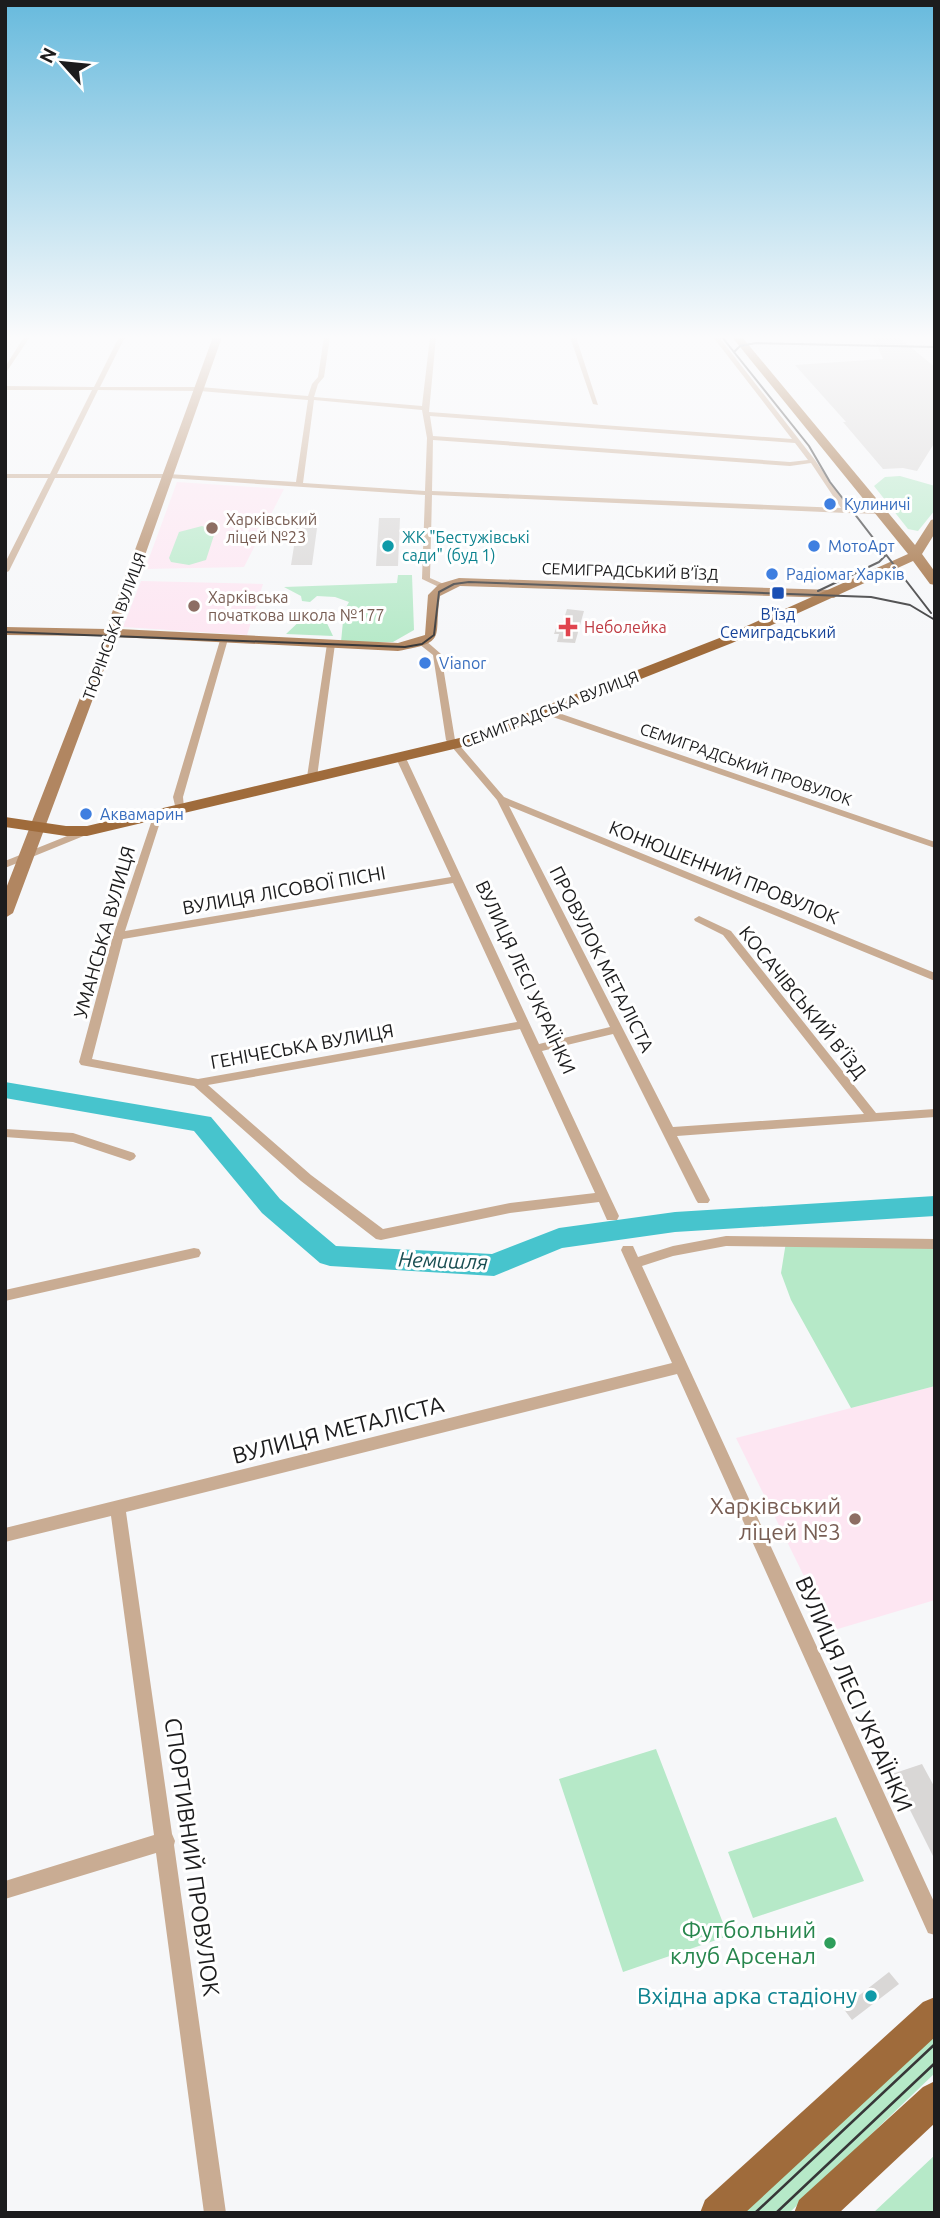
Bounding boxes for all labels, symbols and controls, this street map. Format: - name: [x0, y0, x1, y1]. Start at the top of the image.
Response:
- north arrow: [28, 28, 98, 98]
- text: N: [35, 44, 61, 67]
- place label: Кулиничі: [844, 495, 911, 513]
- marker: Кулиничі: [822, 496, 838, 512]
- place label: Харківський ліцей №23: [226, 510, 317, 546]
- marker: Харківський ліцей №23: [204, 520, 220, 536]
- place label: ЖК "Бестужівські сади" (буд 1): [402, 528, 530, 565]
- place label: МотоАрт: [828, 537, 895, 555]
- marker: ЖК "Бестужівські сади" (буд 1): [380, 538, 396, 554]
- marker: МотоАрт: [806, 538, 822, 554]
- street label: ТЮРІНСЬКА ВУЛИЦЯ: [79, 550, 149, 702]
- street label: СЕМИГРАДСЬКИЙ В’ЇЗД: [541, 558, 719, 583]
- place label: Радіомаг Харків: [786, 565, 905, 583]
- marker: Радіомаг Харків: [764, 566, 780, 582]
- marker: В'їзд Семиградський: [770, 585, 786, 601]
- place label: Харківська початкова школа №177: [208, 588, 384, 624]
- marker: Харківська початкова школа №177: [186, 598, 202, 614]
- place label: В'їзд Семиградський: [720, 605, 836, 641]
- marker: Неболейка: [558, 617, 578, 637]
- place label: Неболейка: [584, 618, 667, 636]
- place label: Vianor: [439, 654, 486, 672]
- marker: Vianor: [417, 655, 433, 671]
- street label: СЕМИГРАДСЬКА ВУЛИЦЯ: [459, 667, 641, 751]
- street label: СЕМИГРАДСЬКИЙ ПРОВУЛОК: [638, 718, 855, 809]
- place label: Аквамарин: [100, 805, 184, 823]
- marker: Аквамарин: [78, 806, 94, 822]
- street label: КОНЮШЕННИЙ ПРОВУЛОК: [606, 816, 842, 928]
- street label: УМАНСЬКА ВУЛИЦЯ: [69, 843, 139, 1021]
- street label: ВУЛИЦЯ ЛІСОВОЇ ПІСНІ: [181, 861, 387, 919]
- street label: ПРОВУЛОК МЕТАЛІСТА: [545, 862, 659, 1056]
- street label: ВУЛИЦЯ ЛЕСІ УКРАЇНКИ: [471, 877, 581, 1077]
- street label: КОСАЧІВСЬКИЙ В’ЇЗД: [735, 921, 871, 1083]
- street label: ГЕНІЧЕСЬКА ВУЛИЦЯ: [209, 1019, 395, 1073]
- water label: Немишля: [398, 1246, 488, 1274]
- street label: ВУЛИЦЯ МЕТАЛІСТА: [230, 1391, 446, 1468]
- place label: Харківський ліцей №3: [710, 1493, 841, 1544]
- marker: Харківський ліцей №3: [847, 1511, 863, 1527]
- street label: ВУЛИЦЯ ЛЕСІ УКРАЇНКИ: [791, 1572, 918, 1815]
- street label: СПОРТИВНИЙ ПРОВУЛОК: [161, 1716, 224, 1998]
- place label: Футбольний клуб Арсенал: [670, 1917, 816, 1968]
- marker: Футбольний клуб Арсенал: [822, 1935, 838, 1951]
- place label: Вхідна арка стадіону: [637, 1983, 857, 2008]
- marker: Вхідна арка стадіону: [863, 1988, 879, 2004]

